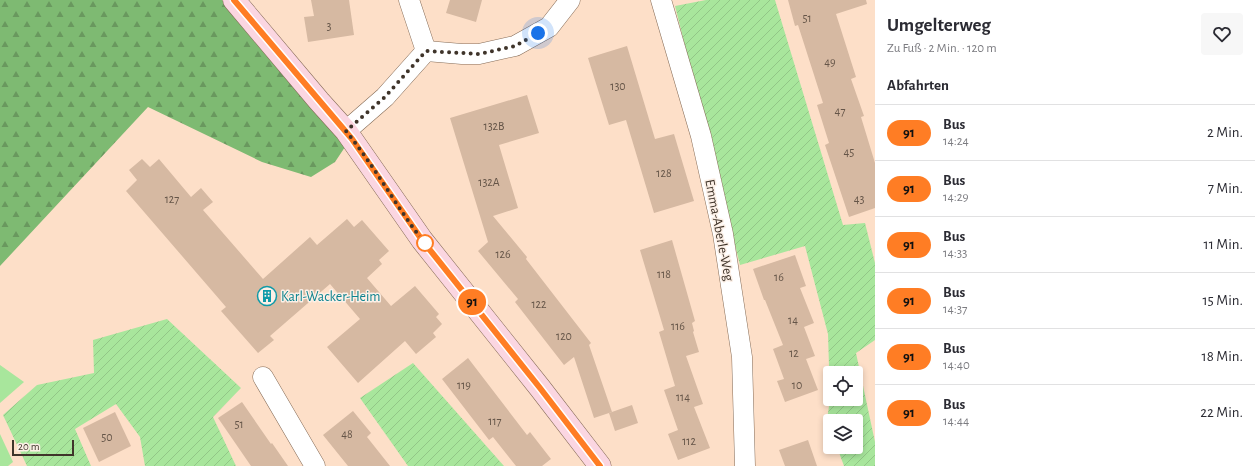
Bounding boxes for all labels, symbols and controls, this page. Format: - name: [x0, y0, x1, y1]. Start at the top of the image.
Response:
- house number: 51: [802, 12, 812, 24]
- button: heart: [1201, 13, 1243, 55]
- text: Umgelterweg: [887, 16, 991, 35]
- house number: 3: [327, 20, 332, 32]
- your location: [528, 23, 548, 43]
- text: Zu Fuß · 2 Min. · 120 m: [887, 42, 997, 55]
- house number: 49: [824, 56, 836, 68]
- text: Abfahrten: [887, 78, 949, 93]
- house number: 130: [610, 80, 626, 92]
- house number: 47: [835, 105, 845, 117]
- text: Bus: [943, 117, 965, 132]
- house number: 132B: [484, 120, 504, 132]
- text: 2 Min.: [1207, 125, 1243, 140]
- text: 91: [903, 126, 915, 140]
- text: 14:24: [943, 135, 969, 148]
- house number: 45: [844, 146, 854, 158]
- house number: 128: [656, 167, 672, 179]
- text: Bus: [943, 173, 965, 188]
- house number: 132A: [478, 176, 500, 188]
- street label: Emma-Aberle-Weg: [702, 178, 736, 282]
- text: 7 Min.: [1208, 181, 1243, 196]
- text: 91: [903, 182, 915, 196]
- text: 14:29: [943, 191, 969, 204]
- house number: 127: [165, 193, 179, 205]
- house number: 43: [854, 193, 864, 205]
- text: Bus: [943, 229, 965, 244]
- unlabelled marker: [416, 234, 434, 252]
- text: 11 Min.: [1204, 237, 1243, 252]
- text: 91: [903, 238, 915, 252]
- text: 14:33: [943, 247, 967, 260]
- house number: 126: [495, 248, 511, 260]
- house number: 118: [657, 268, 671, 280]
- house number: 16: [774, 271, 784, 283]
- building icon: Karl-Wacker-Heim: [256, 285, 278, 307]
- text: Bus: [943, 285, 965, 300]
- line badge: 91: [454, 289, 490, 315]
- place label: Karl-Wacker-Heim: [281, 290, 380, 304]
- text: 15 Min.: [1202, 293, 1243, 308]
- text: 91: [903, 294, 915, 308]
- text: 91: [466, 295, 478, 309]
- house number: 122: [531, 298, 547, 310]
- text: 14:37: [943, 303, 967, 316]
- house number: 14: [788, 314, 798, 326]
- house number: 116: [671, 320, 685, 332]
- house number: 120: [556, 330, 572, 342]
- text: Bus: [943, 341, 965, 356]
- house number: 12: [789, 347, 799, 359]
- text: 18 Min.: [1202, 349, 1243, 364]
- text: 91: [903, 350, 915, 364]
- text: 14:40: [943, 359, 970, 372]
- map controls: [823, 366, 863, 454]
- button: locate: [823, 366, 863, 406]
- house number: 119: [457, 379, 471, 391]
- house number: 10: [792, 379, 802, 391]
- house number: 114: [676, 391, 690, 403]
- text: Bus: [943, 397, 965, 412]
- text: 22 Min.: [1200, 405, 1243, 420]
- text: 91: [903, 406, 915, 420]
- button: layers: [823, 414, 863, 454]
- house number: 117: [488, 415, 502, 427]
- text: 14:44: [943, 415, 969, 428]
- house number: 51: [234, 418, 244, 430]
- house number: 48: [341, 428, 353, 440]
- house number: 50: [101, 431, 113, 443]
- house number: 112: [682, 435, 696, 447]
- scale bar: [12, 438, 74, 457]
- text: 20 m: [18, 441, 39, 452]

